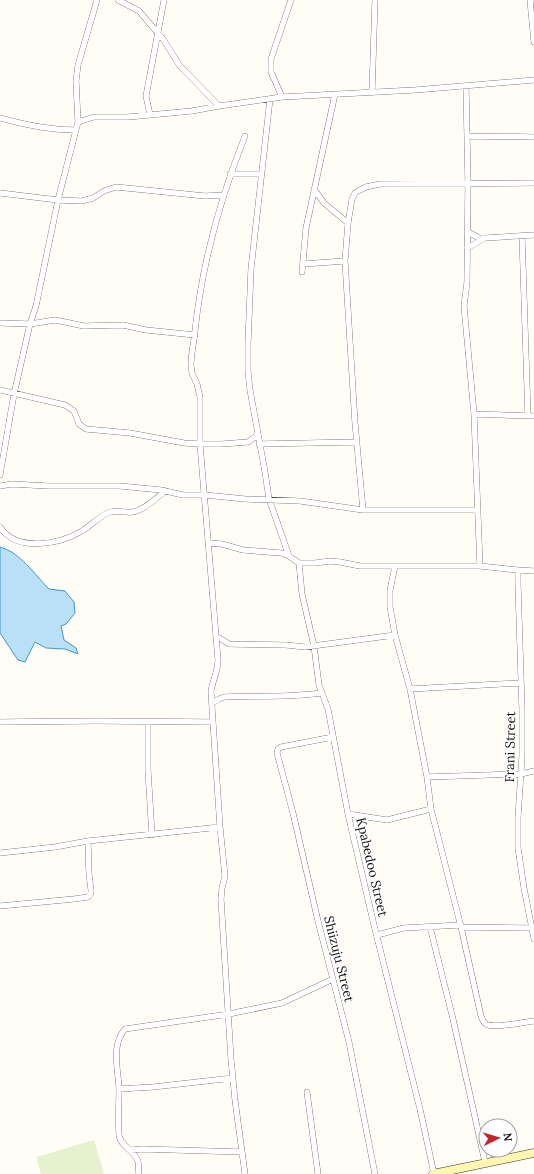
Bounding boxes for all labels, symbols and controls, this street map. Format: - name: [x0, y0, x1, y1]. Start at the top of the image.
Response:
- street label: Frani Street: [501, 711, 519, 783]
- street label: Kpabedoo Street: [352, 816, 392, 918]
- street label: Shiizuju Street: [320, 914, 358, 1004]
- north arrow: [478, 1118, 518, 1158]
- text: N: [501, 1132, 515, 1142]

